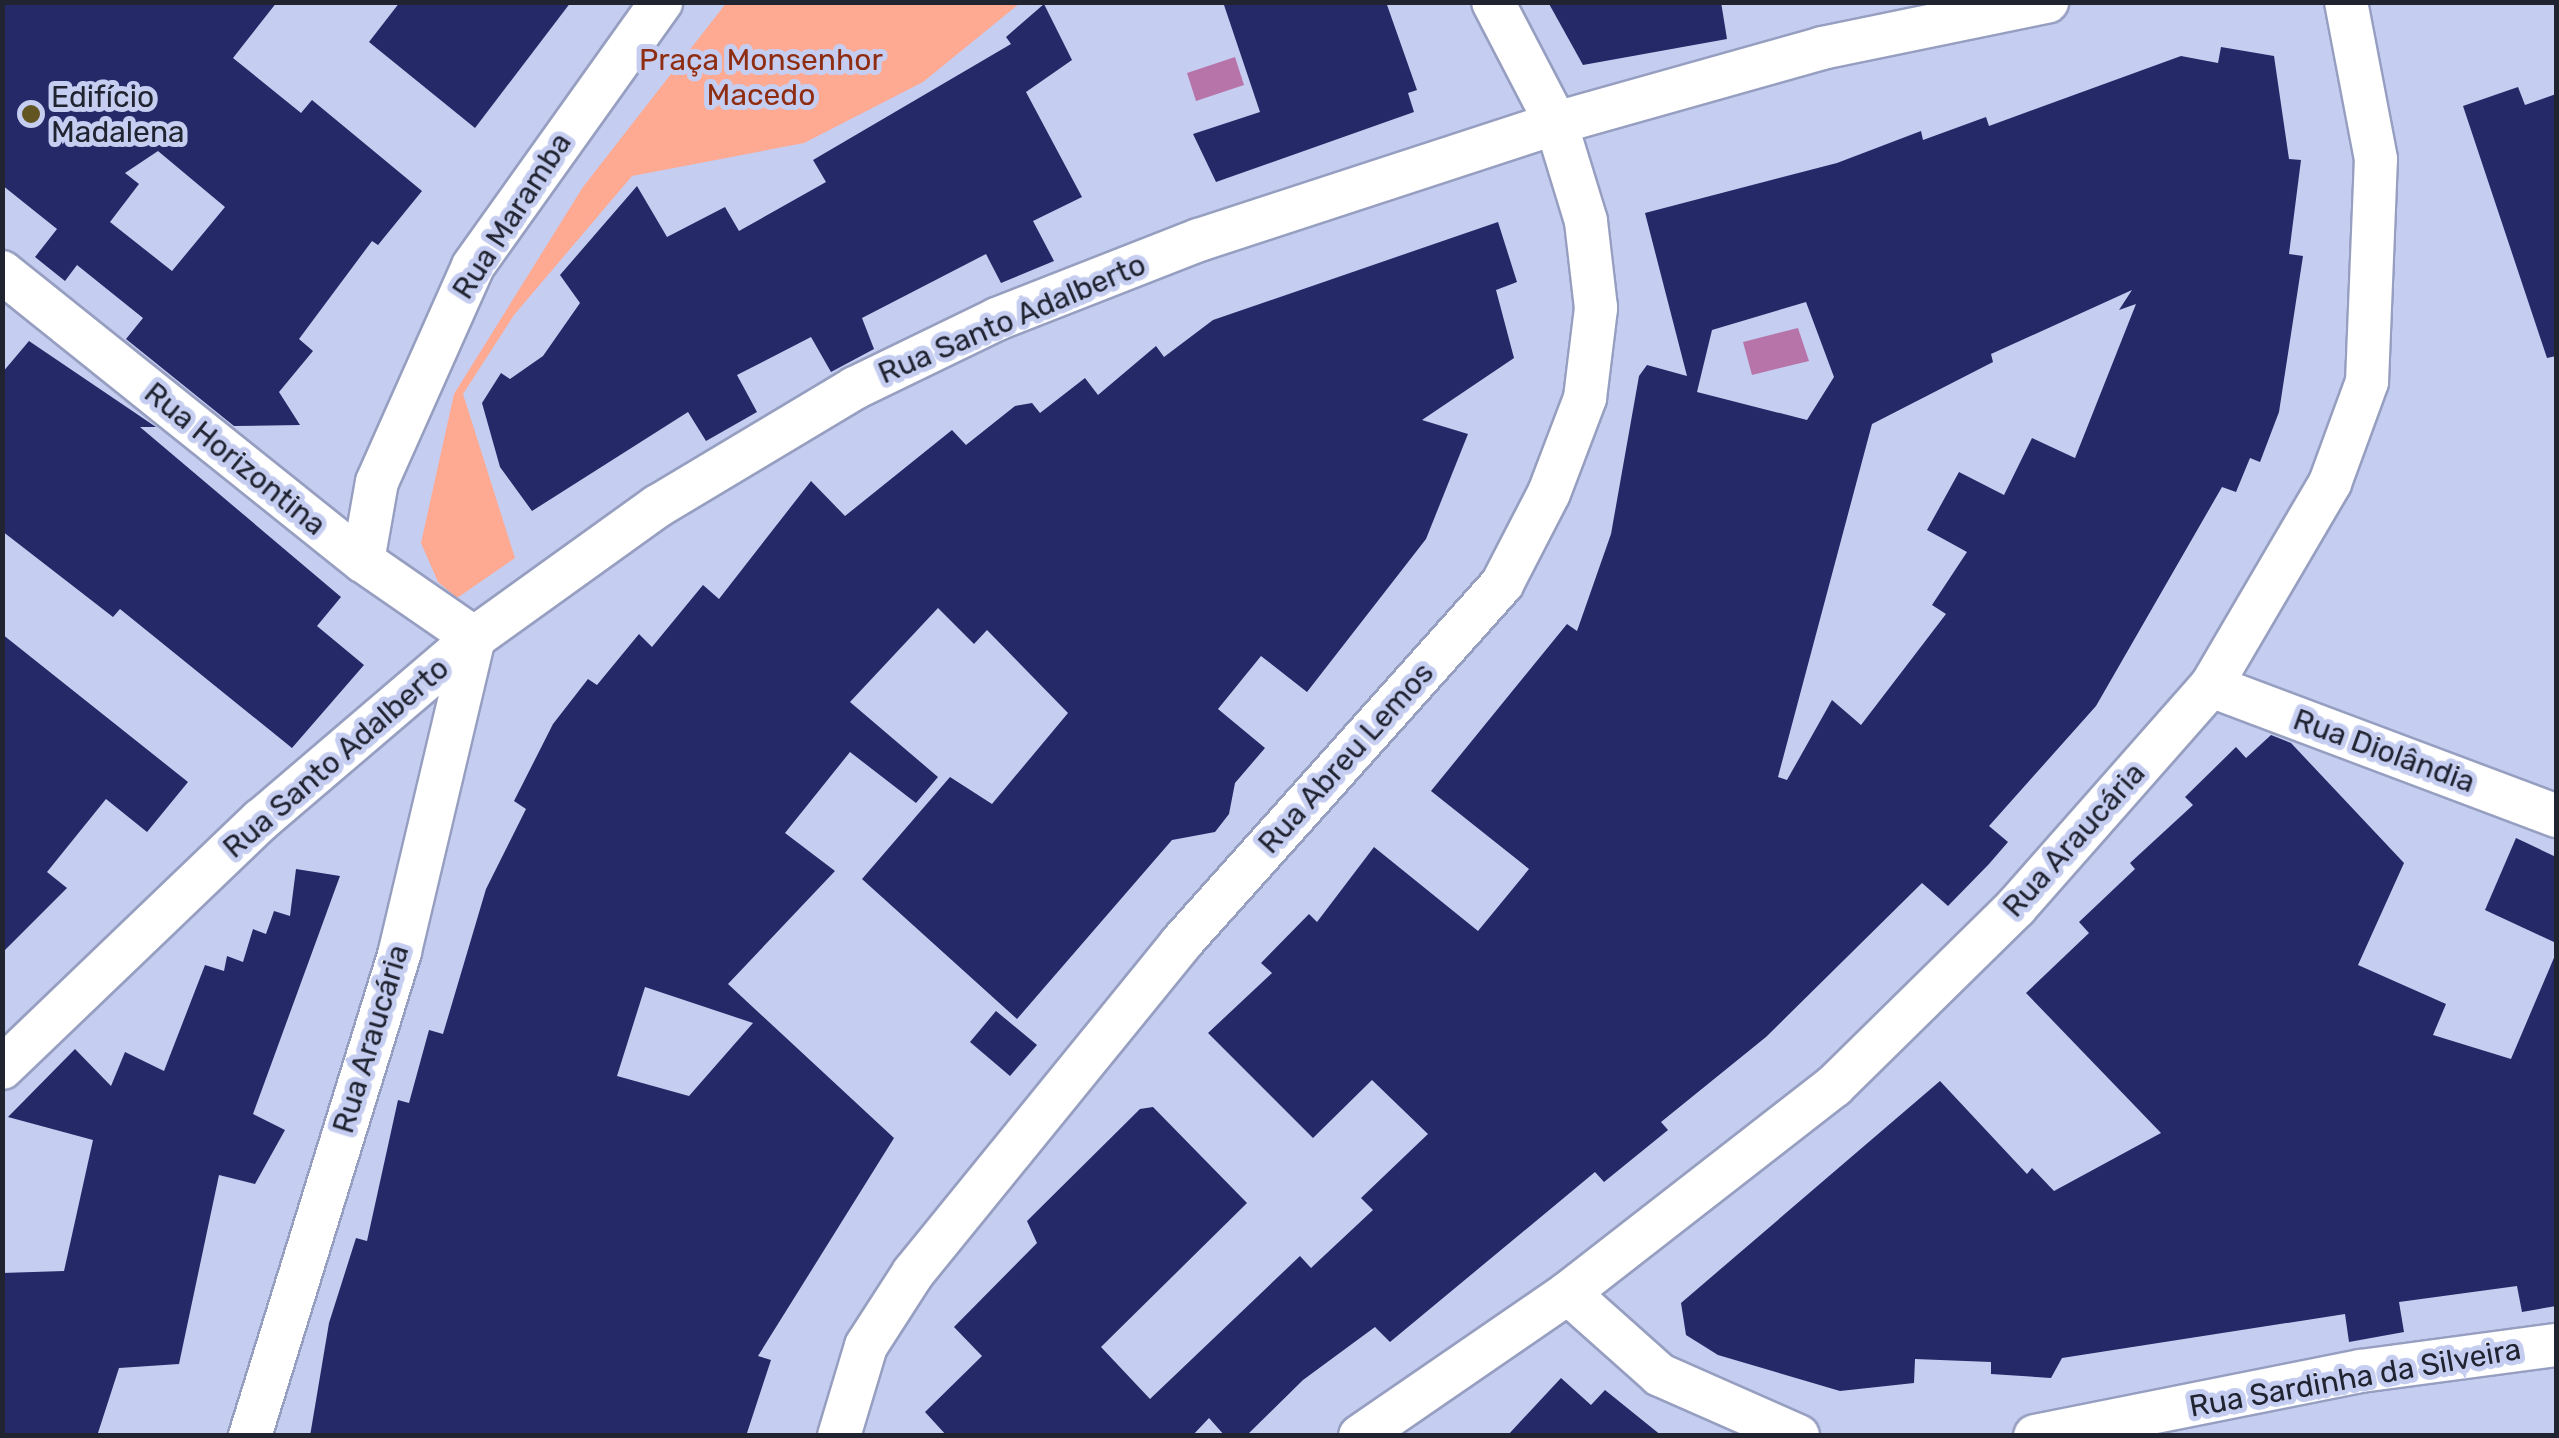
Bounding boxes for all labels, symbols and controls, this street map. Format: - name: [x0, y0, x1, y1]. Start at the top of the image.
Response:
- park label: Praça Monsenhor Macedo: [639, 42, 883, 112]
- place label: Edifício Madalena: [51, 79, 185, 150]
- marker: Edifício Madalena: [20, 103, 42, 125]
- street label: Rua Maramba: [445, 126, 579, 306]
- street label: Rua Santo Adalberto: [873, 246, 1151, 392]
- street label: Rua Horizontina: [137, 375, 333, 543]
- street label: Rua Santo Adalberto: [216, 650, 456, 866]
- street label: Rua Abreu Lemos: [1251, 655, 1441, 861]
- street label: Rua Diolândia: [2288, 702, 2480, 800]
- street label: Rua Araucária: [1995, 755, 2153, 925]
- street label: Rua Araucária: [325, 940, 417, 1138]
- street label: Rua Sardinha da Silveira: [2186, 1331, 2524, 1425]

